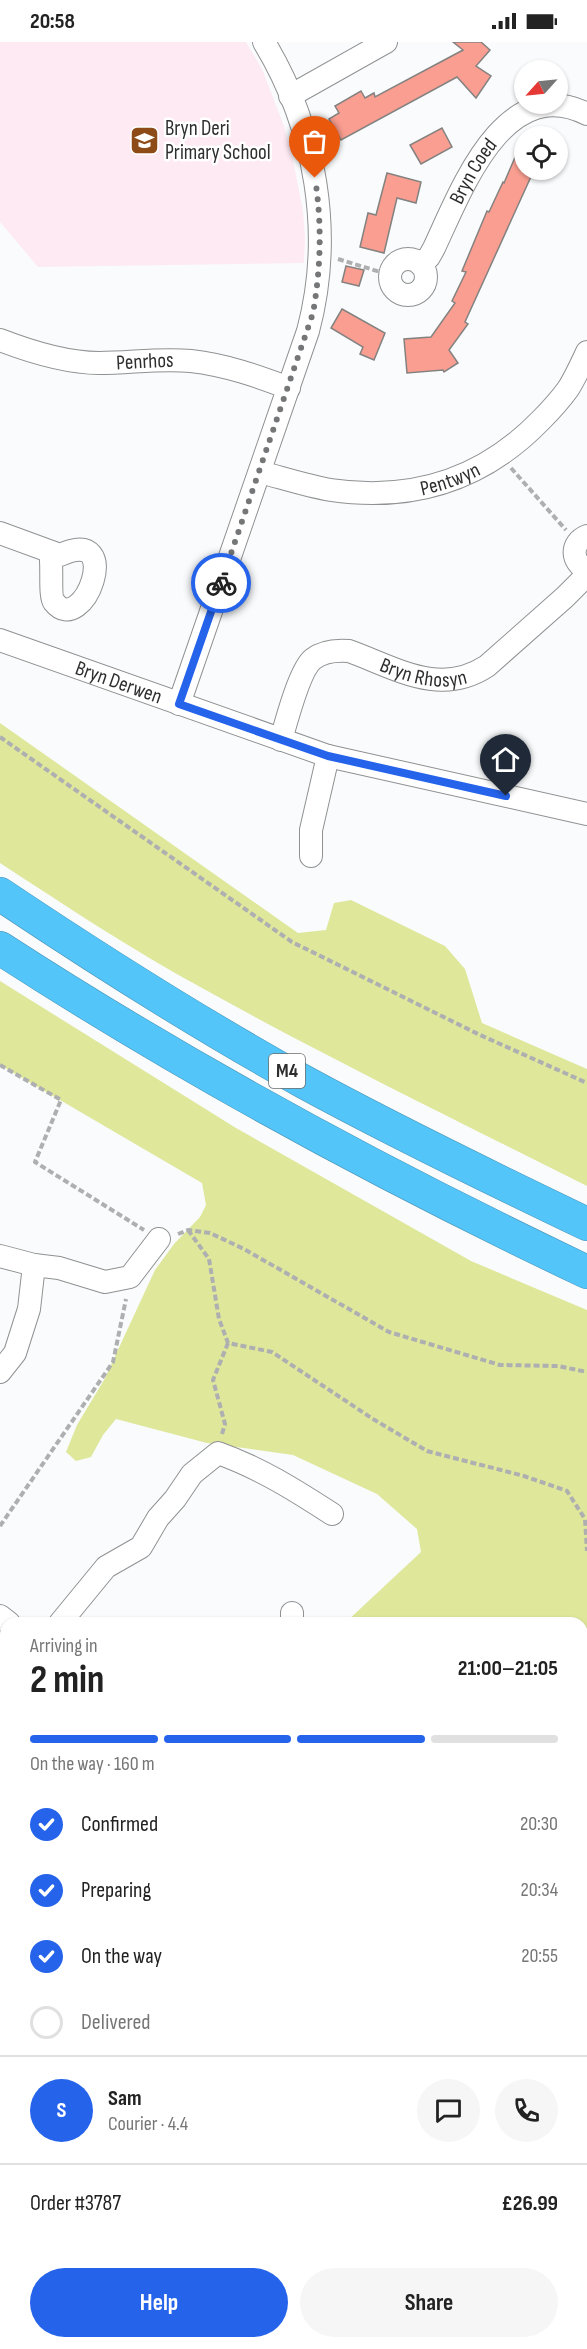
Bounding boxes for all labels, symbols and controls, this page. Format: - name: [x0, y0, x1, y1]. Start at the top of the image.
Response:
- text: 20:58: [30, 8, 75, 35]
- north arrow: [514, 60, 568, 114]
- map controls: [514, 60, 568, 180]
- place label: Bryn Deri Primary School: [165, 116, 271, 165]
- pin: [289, 116, 340, 178]
- school or university icon: Bryn Deri Primary School: [128, 124, 160, 156]
- icon: bag: [298, 125, 331, 158]
- button: locate: [514, 126, 568, 180]
- street label: Bryn Coed: [444, 133, 502, 208]
- street label: Penrhos: [115, 348, 174, 375]
- street label: Pentwyn: [418, 457, 484, 501]
- courier: [191, 553, 251, 613]
- icon: bike: [205, 567, 238, 600]
- street label: Bryn Rhosyn: [376, 652, 469, 692]
- street label: Bryn Derwen: [72, 655, 166, 709]
- pin: [480, 734, 531, 796]
- icon: home: [489, 743, 522, 776]
- road number: M4: [269, 1054, 305, 1088]
- text: Arriving in: [30, 1634, 98, 1658]
- text: 21:00–21:05: [458, 1655, 558, 1682]
- text: 2 min: [30, 1657, 104, 1704]
- text: On the way · 160 m: [30, 1752, 155, 1776]
- icon: check: [30, 1808, 63, 1841]
- text: Confirmed: [81, 1811, 158, 1838]
- text: 20:30: [520, 1812, 558, 1836]
- icon: check: [30, 1874, 63, 1907]
- text: Preparing: [81, 1877, 151, 1904]
- text: 20:34: [521, 1878, 558, 1902]
- icon: check: [30, 1940, 63, 1973]
- text: On the way: [81, 1943, 162, 1970]
- text: 20:55: [521, 1944, 558, 1968]
- text: Delivered: [81, 2009, 150, 2036]
- button: chat: [417, 2079, 480, 2142]
- button: phone: [495, 2079, 558, 2142]
- text: Sam: [108, 2085, 142, 2112]
- text: S: [57, 2097, 66, 2124]
- text: Courier · 4.4: [108, 2112, 188, 2136]
- text: Order #3787: [30, 2190, 121, 2217]
- text: £26.99: [502, 2190, 558, 2217]
- button: Help: [30, 2268, 288, 2337]
- button: Share: [300, 2268, 558, 2337]

